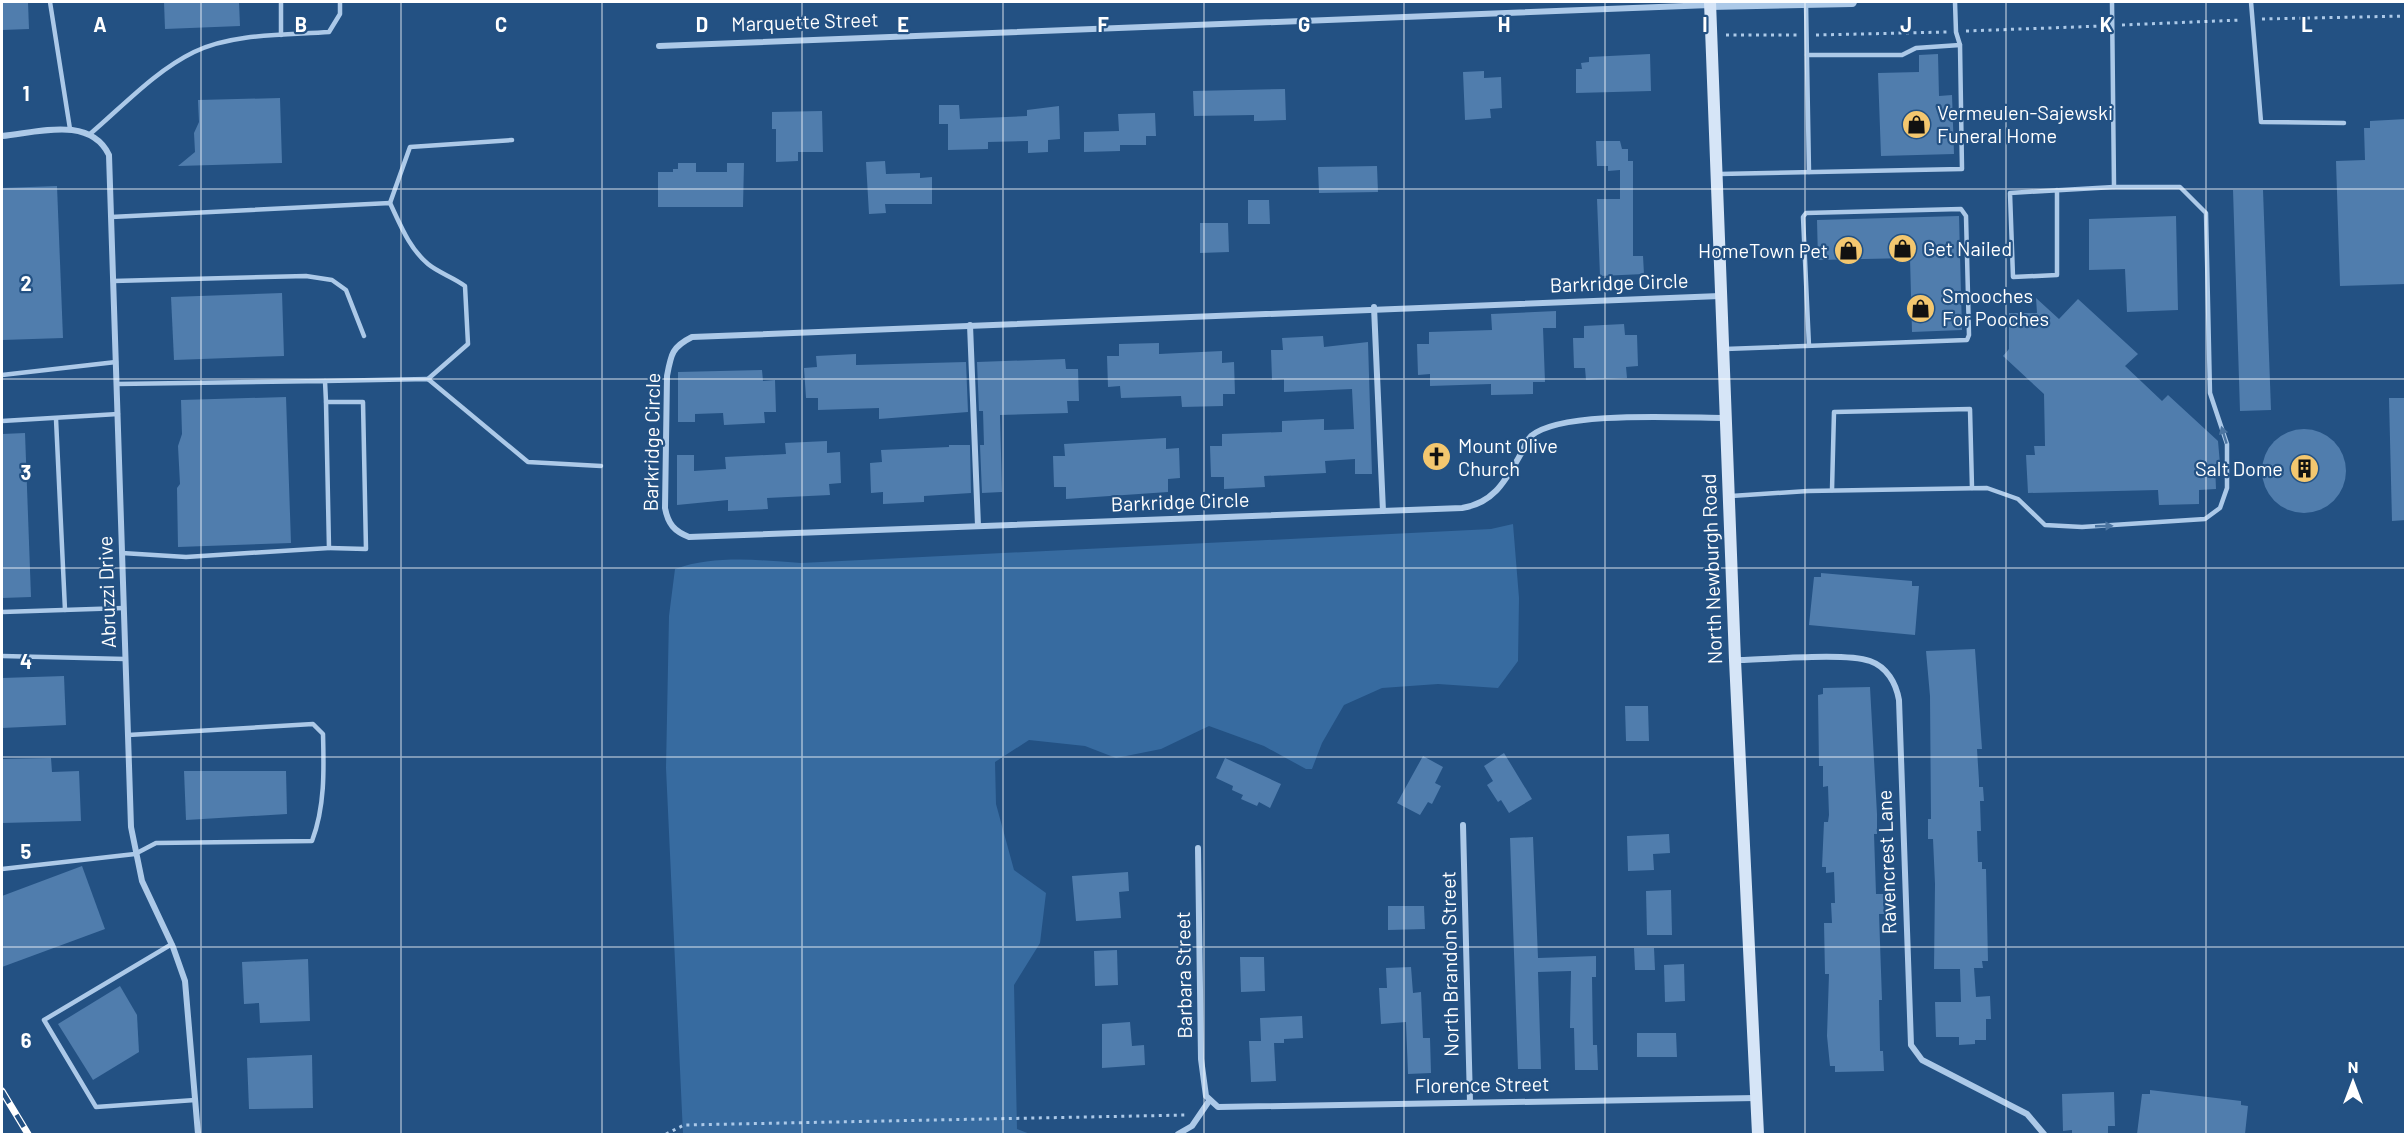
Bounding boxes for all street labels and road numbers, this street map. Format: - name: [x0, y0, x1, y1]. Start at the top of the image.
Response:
- street label: Marquette Street: [731, 6, 879, 36]
- street label: Barkridge Circle: [1549, 268, 1689, 296]
- street label: Barkridge Circle: [638, 372, 664, 512]
- street label: North Newburgh Road: [1696, 473, 1726, 665]
- street label: Barkridge Circle: [1110, 487, 1250, 515]
- street label: Abruzzi Drive: [92, 535, 120, 649]
- street label: Ravencrest Lane: [1871, 789, 1901, 935]
- street label: North Brandon Street: [1435, 871, 1463, 1057]
- street label: Barbara Street: [1170, 911, 1196, 1039]
- street label: Florence Street: [1414, 1071, 1550, 1097]

